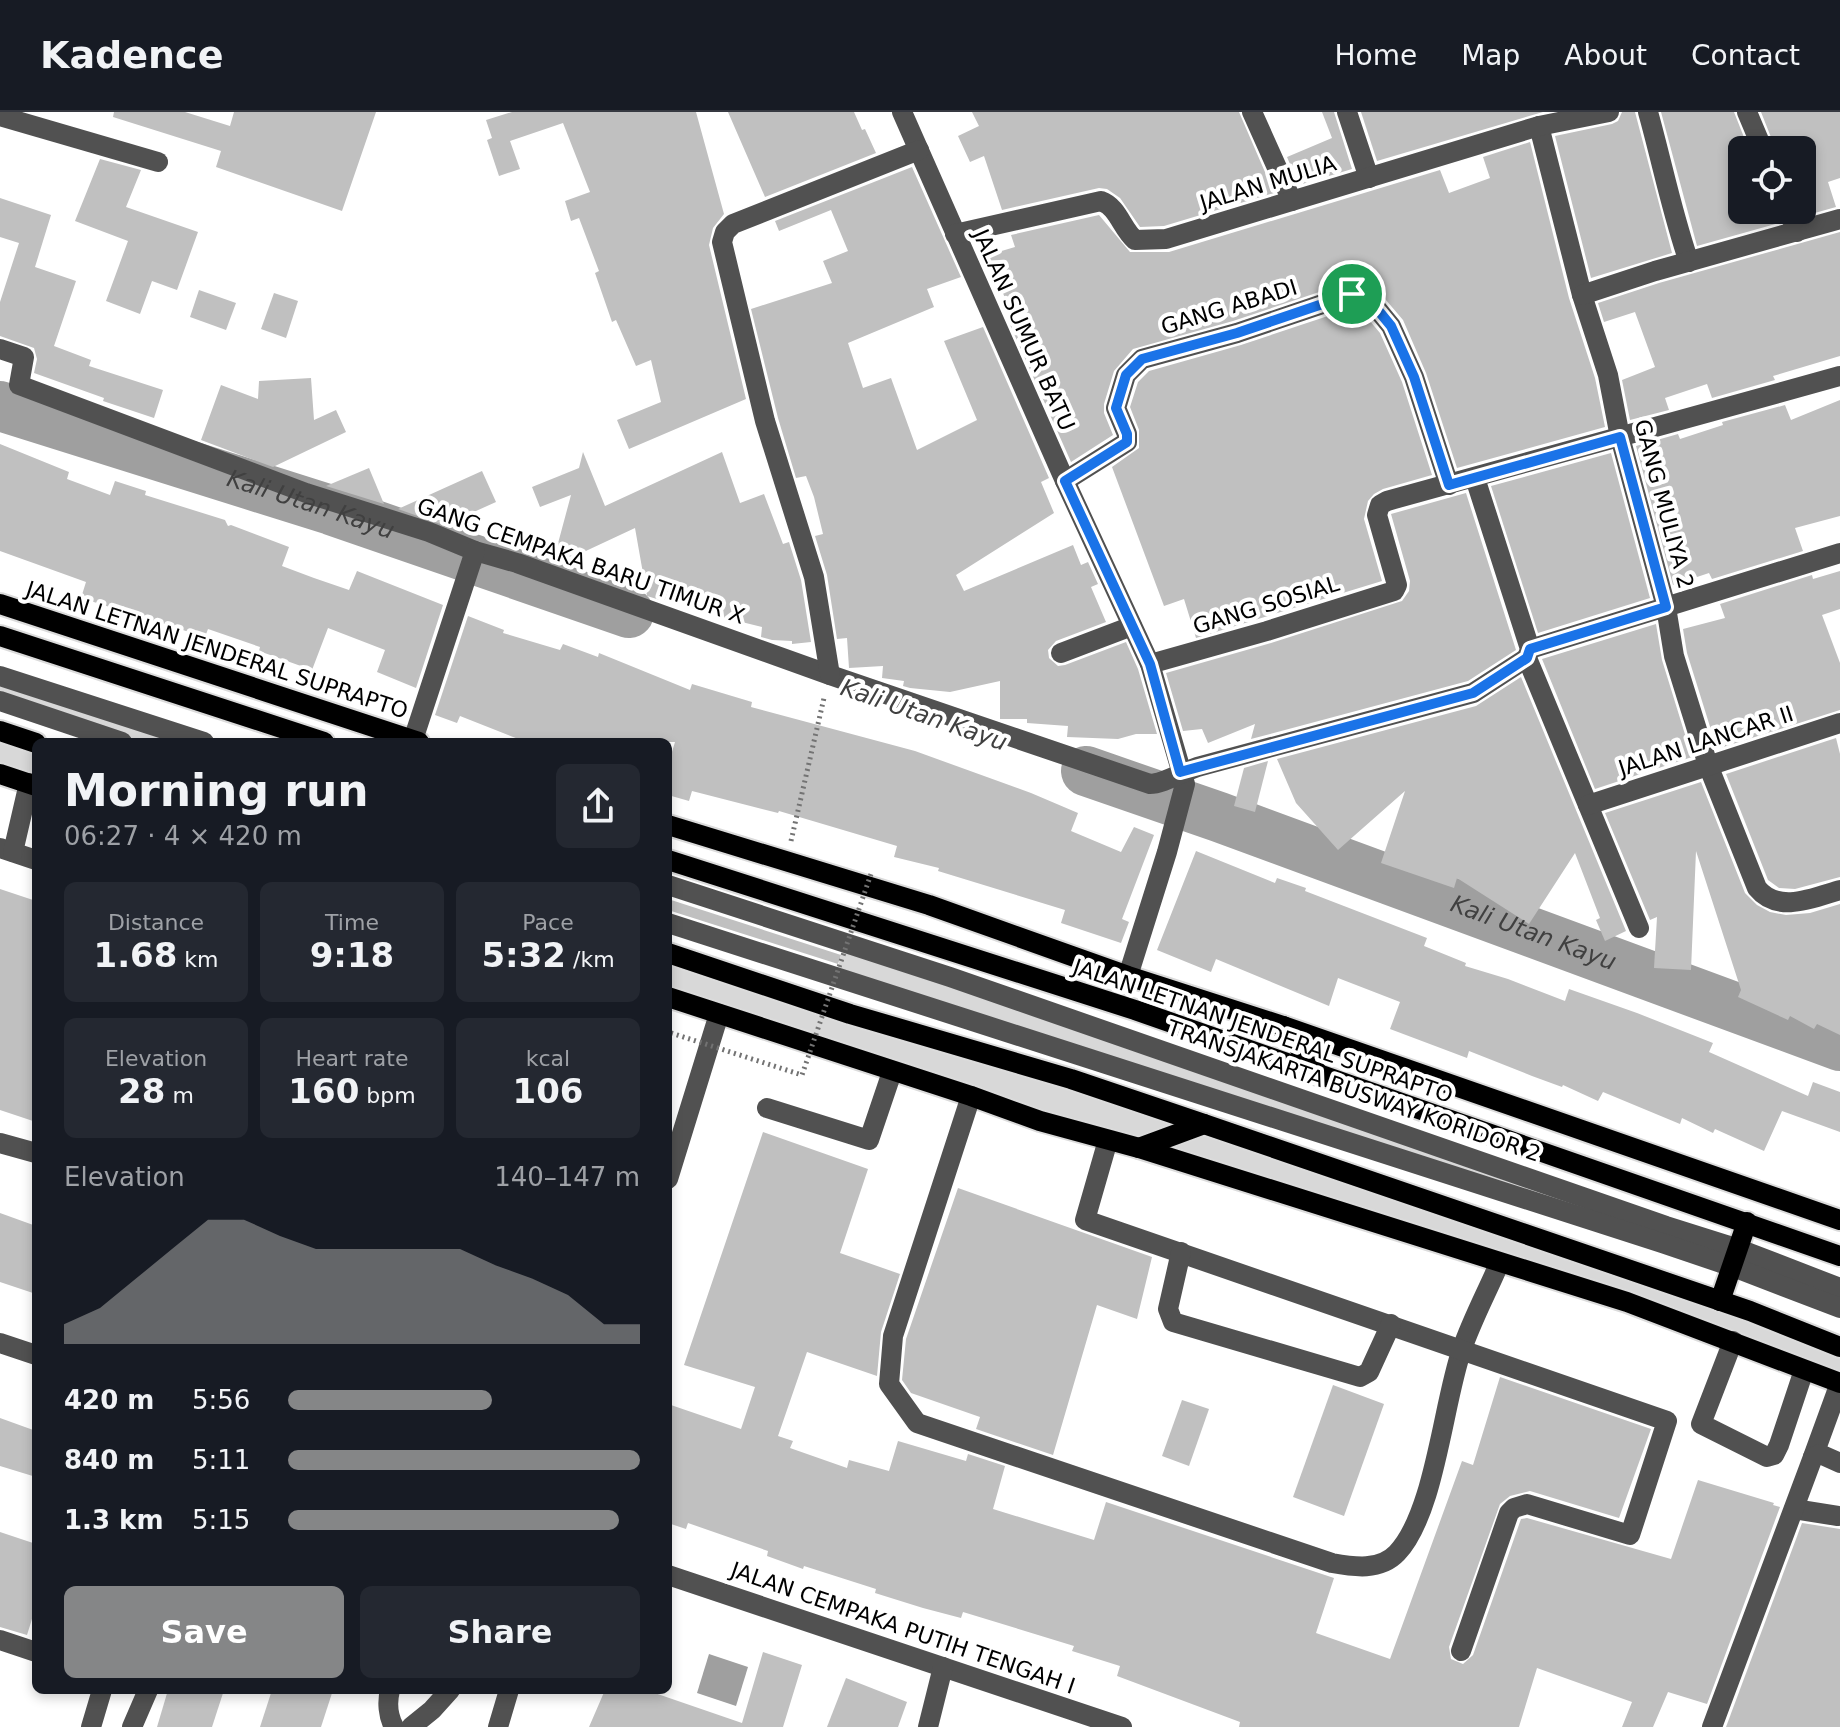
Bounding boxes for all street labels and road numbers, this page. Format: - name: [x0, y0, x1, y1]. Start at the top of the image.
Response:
- street label: JALAN MULIA: [1195, 150, 1339, 216]
- street label: JALAN SUMUR BATU: [967, 224, 1080, 435]
- street label: GANG ABADI: [1158, 274, 1300, 340]
- street label: GANG MULIYA 2: [1629, 417, 1699, 591]
- street label: GANG CEMPAKA BARU TIMUR X: [414, 493, 748, 629]
- street label: GANG SOSIAL: [1190, 571, 1343, 639]
- street label: JALAN LETNAN JENDERAL SUPRAPTO: [21, 576, 411, 724]
- street label: JALAN LANCAR II: [1614, 701, 1797, 782]
- street label: JALAN LETNAN JENDERAL SUPRAPTO: [1068, 953, 1456, 1108]
- street label: TRANSJAKARTA BUSWAY KORIDOR 2: [1163, 1015, 1544, 1167]
- street label: JALAN CEMPAKA PUTIH TENGAH I: [726, 1557, 1078, 1699]

